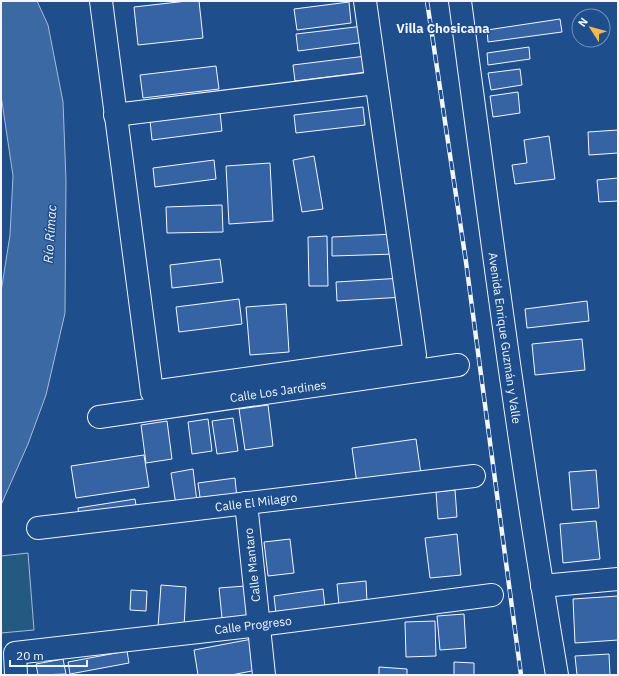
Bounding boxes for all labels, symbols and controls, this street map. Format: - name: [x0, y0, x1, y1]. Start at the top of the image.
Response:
- north arrow: [571, 8, 611, 48]
- text: N: [575, 15, 591, 29]
- district label: Villa Chosicana: [396, 20, 490, 37]
- water label: Río Rímac: [39, 204, 61, 264]
- street label: Avenida Enrique Guzmán y Valle: [486, 251, 525, 425]
- street label: Calle Los Jardines: [229, 377, 327, 405]
- street label: Calle El Milagro: [214, 489, 298, 514]
- street label: Calle Mantaro: [241, 527, 263, 603]
- street label: Calle Progreso: [213, 613, 293, 637]
- scale bar: [10, 642, 87, 668]
- text: 20 m: [16, 648, 44, 663]

